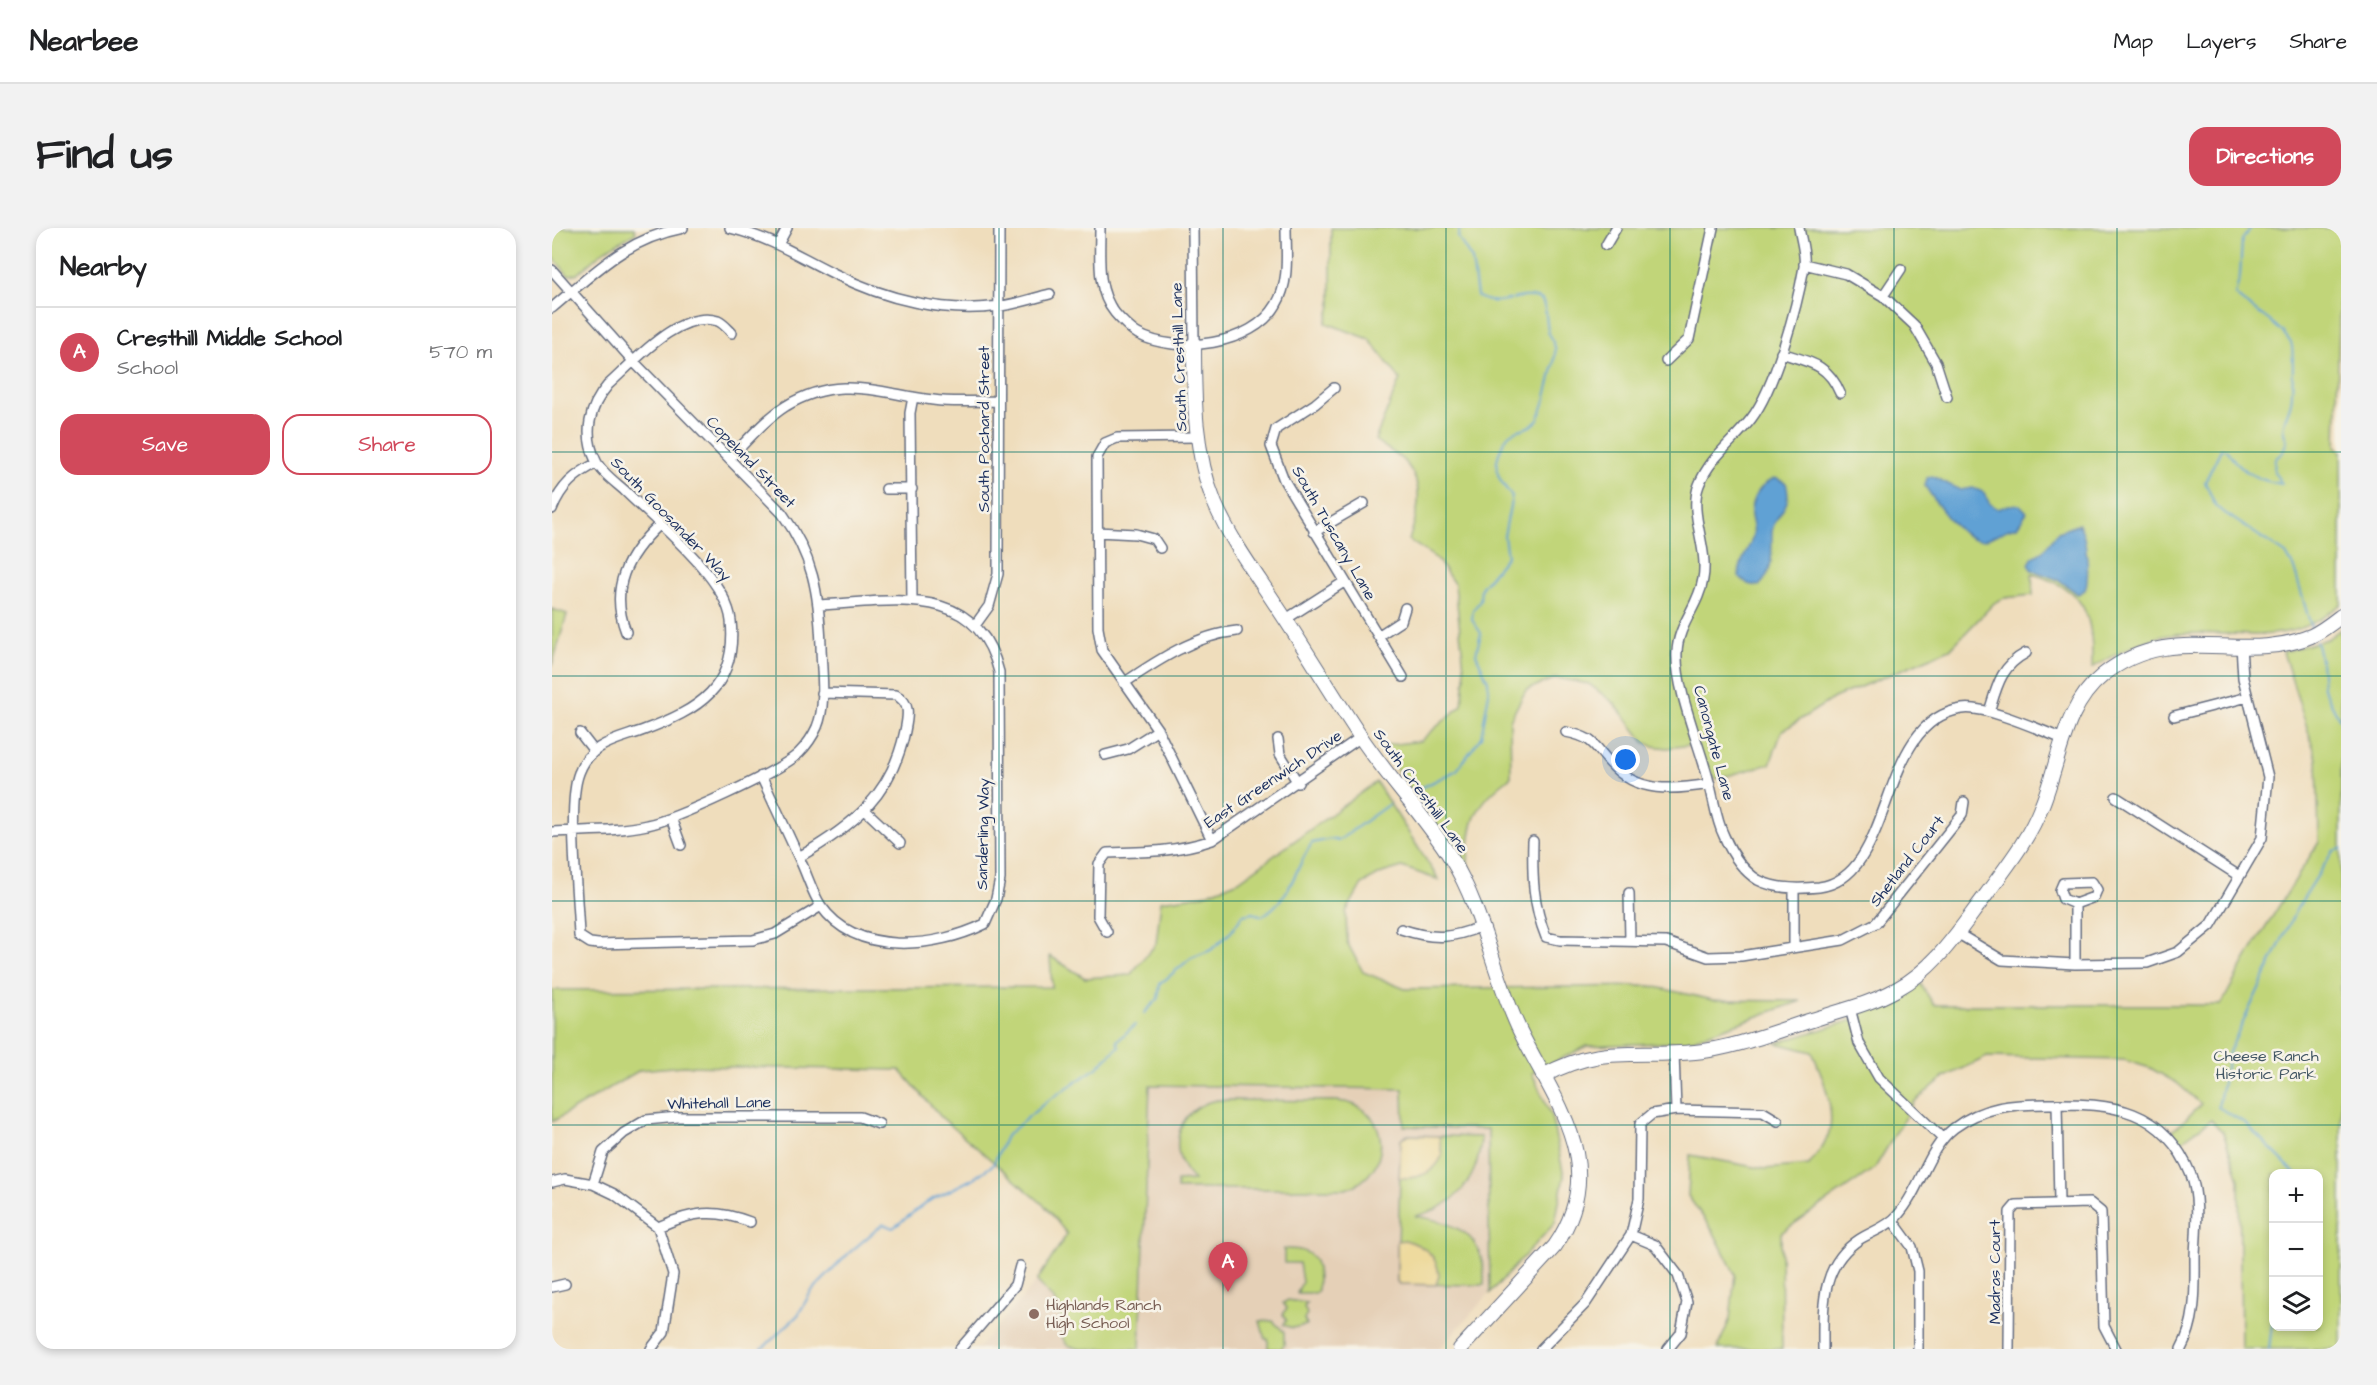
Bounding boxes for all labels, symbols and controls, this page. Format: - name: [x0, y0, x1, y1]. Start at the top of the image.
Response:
- text: Nearbee: [30, 22, 138, 61]
- text: Map: [2113, 27, 2153, 56]
- text: Layers: [2186, 27, 2256, 56]
- text: Share: [2289, 27, 2347, 56]
- text: Find us: [36, 127, 173, 185]
- button: Directions: [2189, 127, 2341, 186]
- text: Nearby: [60, 249, 147, 285]
- street label: South Cresthill Lane: [1165, 282, 1193, 432]
- text: Cresthill Middle School: [117, 323, 342, 354]
- text: A: [73, 338, 86, 366]
- text: 570 m: [429, 338, 492, 366]
- street label: South Pochard Street: [973, 345, 995, 512]
- text: School: [117, 354, 178, 382]
- street label: Copeland Street: [701, 411, 801, 513]
- button: Save: [60, 414, 270, 475]
- button: Share: [282, 414, 492, 475]
- street label: South Goosander Way: [605, 452, 737, 587]
- street label: South Tuscany Lane: [1286, 462, 1382, 605]
- street label: Canongate Lane: [1687, 683, 1740, 804]
- street label: East Greenwich Drive: [1200, 724, 1347, 833]
- street label: South Cresthill Lane: [1368, 724, 1474, 858]
- your location: [1611, 745, 1640, 774]
- street label: Sanderling Way: [971, 778, 996, 890]
- street label: Shetland Court: [1864, 810, 1950, 911]
- park label: Cheese Ranch Historic Park: [2213, 1045, 2319, 1085]
- street label: Whitehall Lane: [667, 1091, 771, 1115]
- map controls: [2269, 1169, 2323, 1331]
- button: +: [2269, 1169, 2323, 1223]
- street label: Madras Court: [1984, 1219, 2006, 1324]
- button: −: [2269, 1223, 2323, 1277]
- pin: A: [1208, 1242, 1248, 1292]
- button: layers: [2269, 1277, 2323, 1331]
- place label: Highlands Ranch High School: [1046, 1294, 1161, 1335]
- marker: Highlands Ranch High School: [1027, 1307, 1041, 1321]

